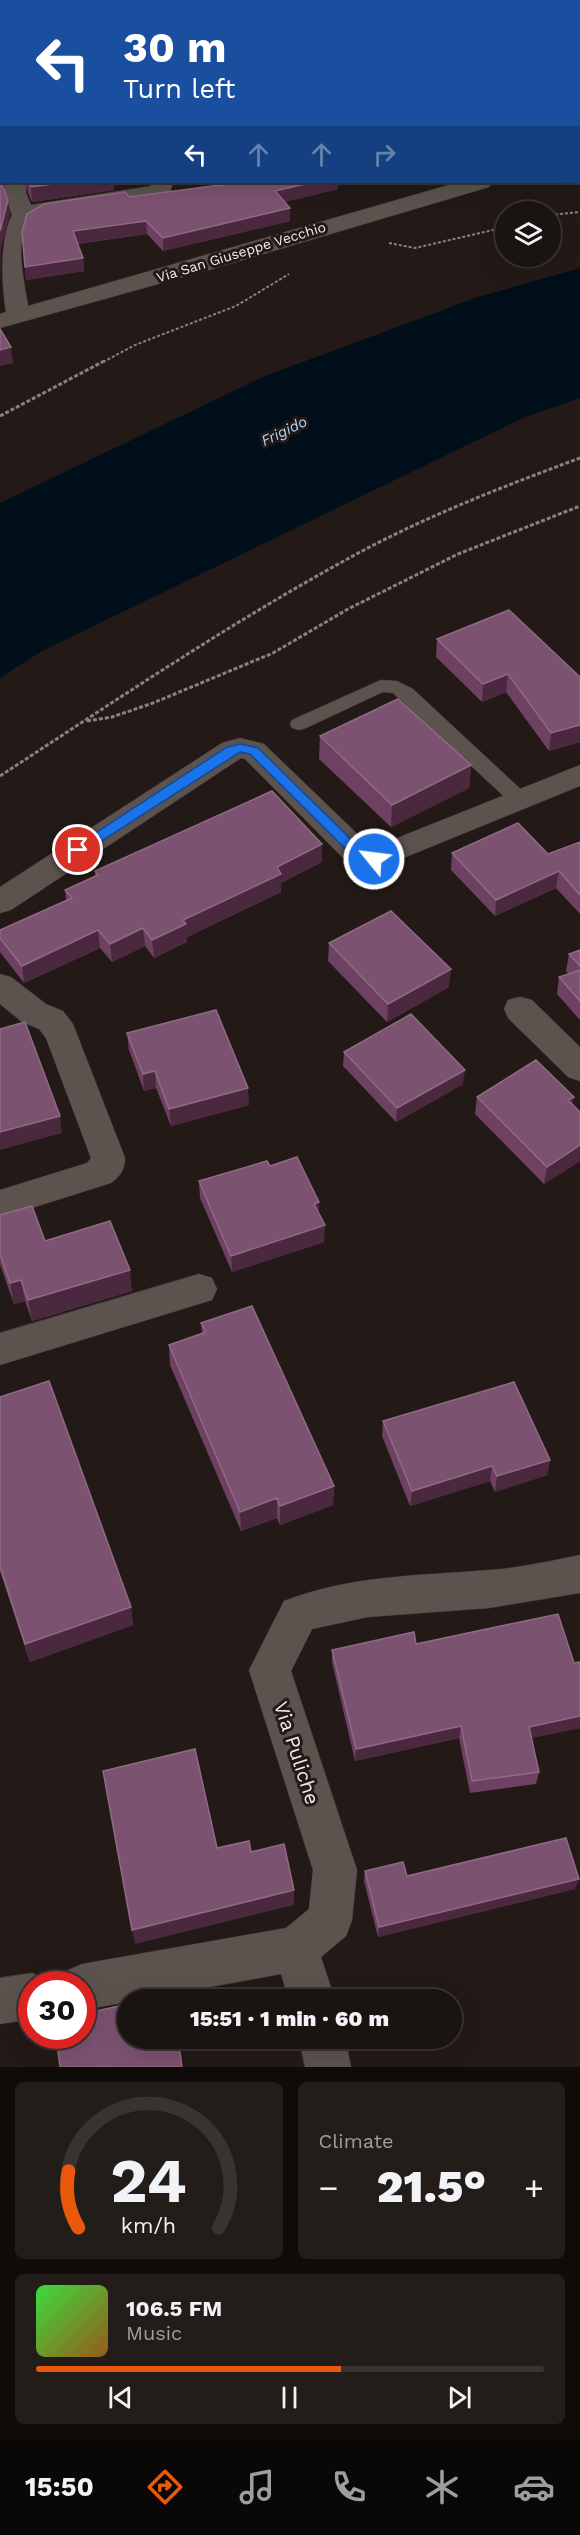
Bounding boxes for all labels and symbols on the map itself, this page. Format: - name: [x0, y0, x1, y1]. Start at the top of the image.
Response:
- street label: Via San Giuseppe Vecchio: [154, 219, 328, 285]
- water label: Frigido: [258, 412, 310, 450]
- pin: [52, 824, 103, 875]
- position arrow: [342, 827, 406, 891]
- street label: Via Puliche: [269, 1698, 325, 1808]
- speed limit sign: 30: [18, 1971, 96, 2049]

